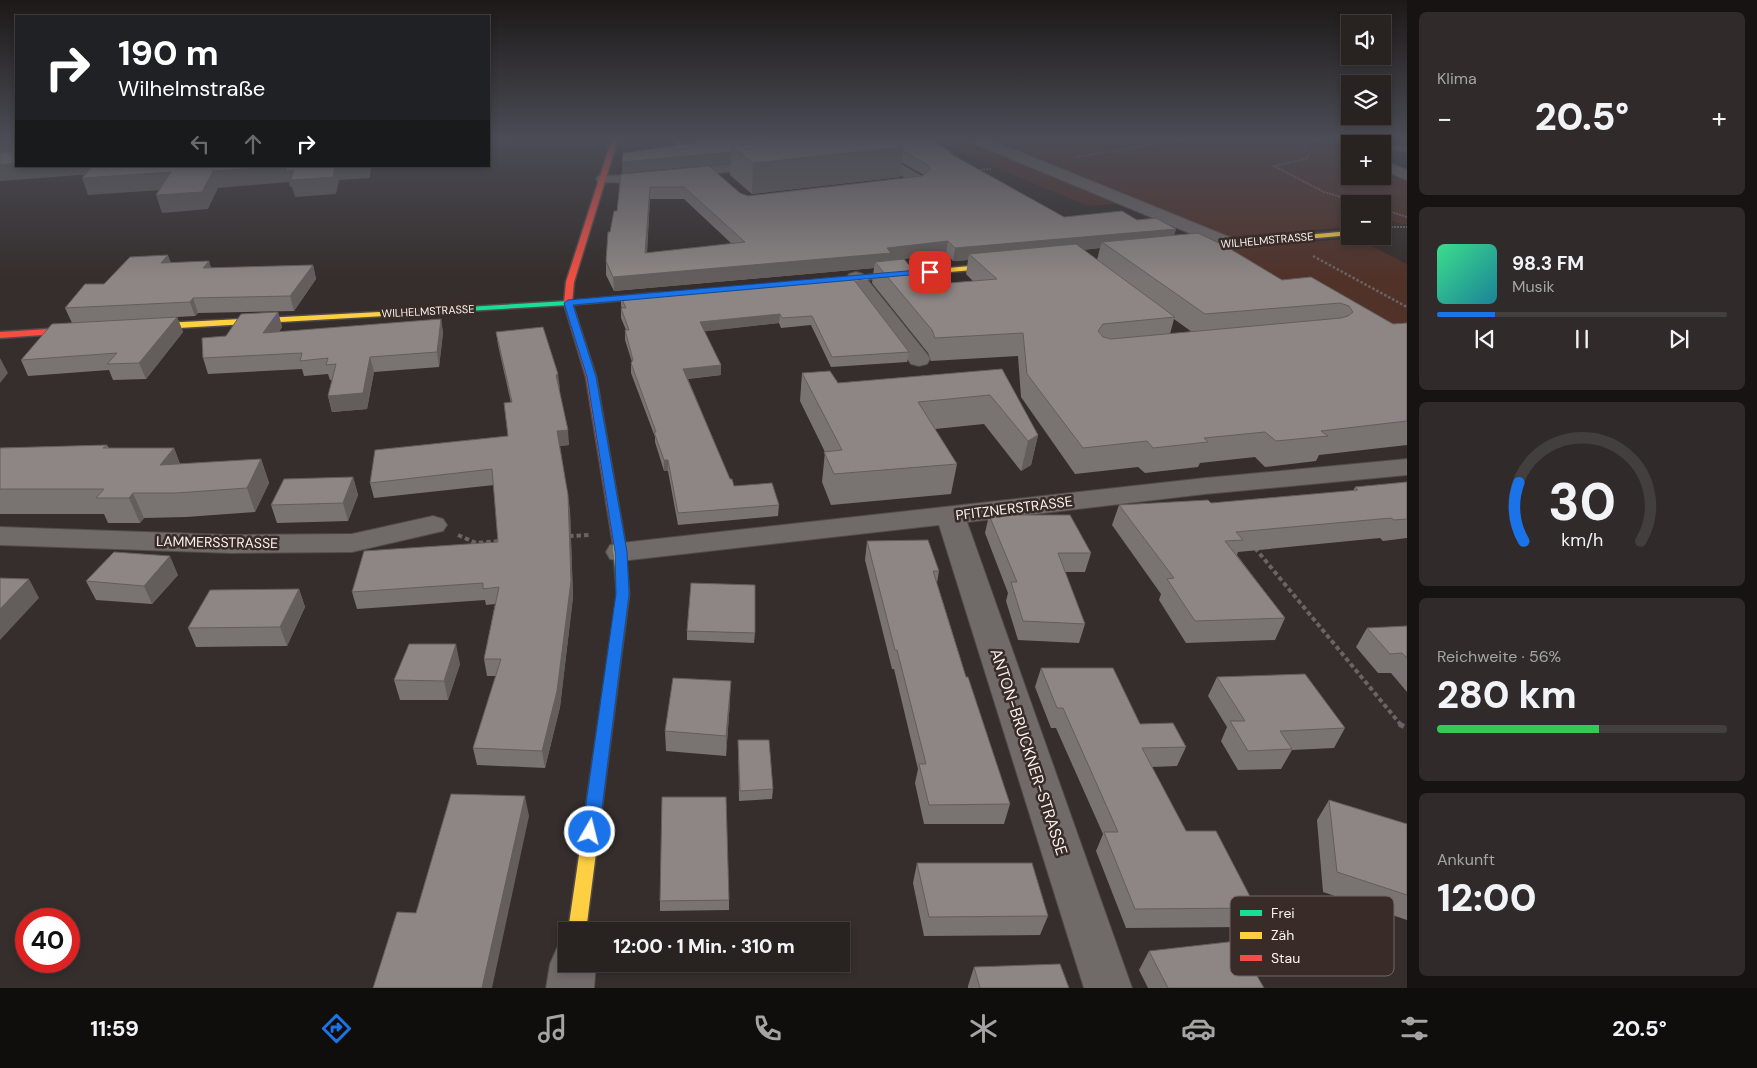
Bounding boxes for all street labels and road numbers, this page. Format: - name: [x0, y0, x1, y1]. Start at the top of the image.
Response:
- street label: WILHELMSTRASSE: [1220, 229, 1314, 251]
- street label: WILHELMSTRASSE: [381, 302, 475, 320]
- street label: PFITZNERSTRASSE: [954, 492, 1074, 524]
- street label: LAMMERSSTRASSE: [156, 532, 278, 552]
- street label: ANTON-BRUCKNER-STRASSE: [986, 646, 1072, 858]

